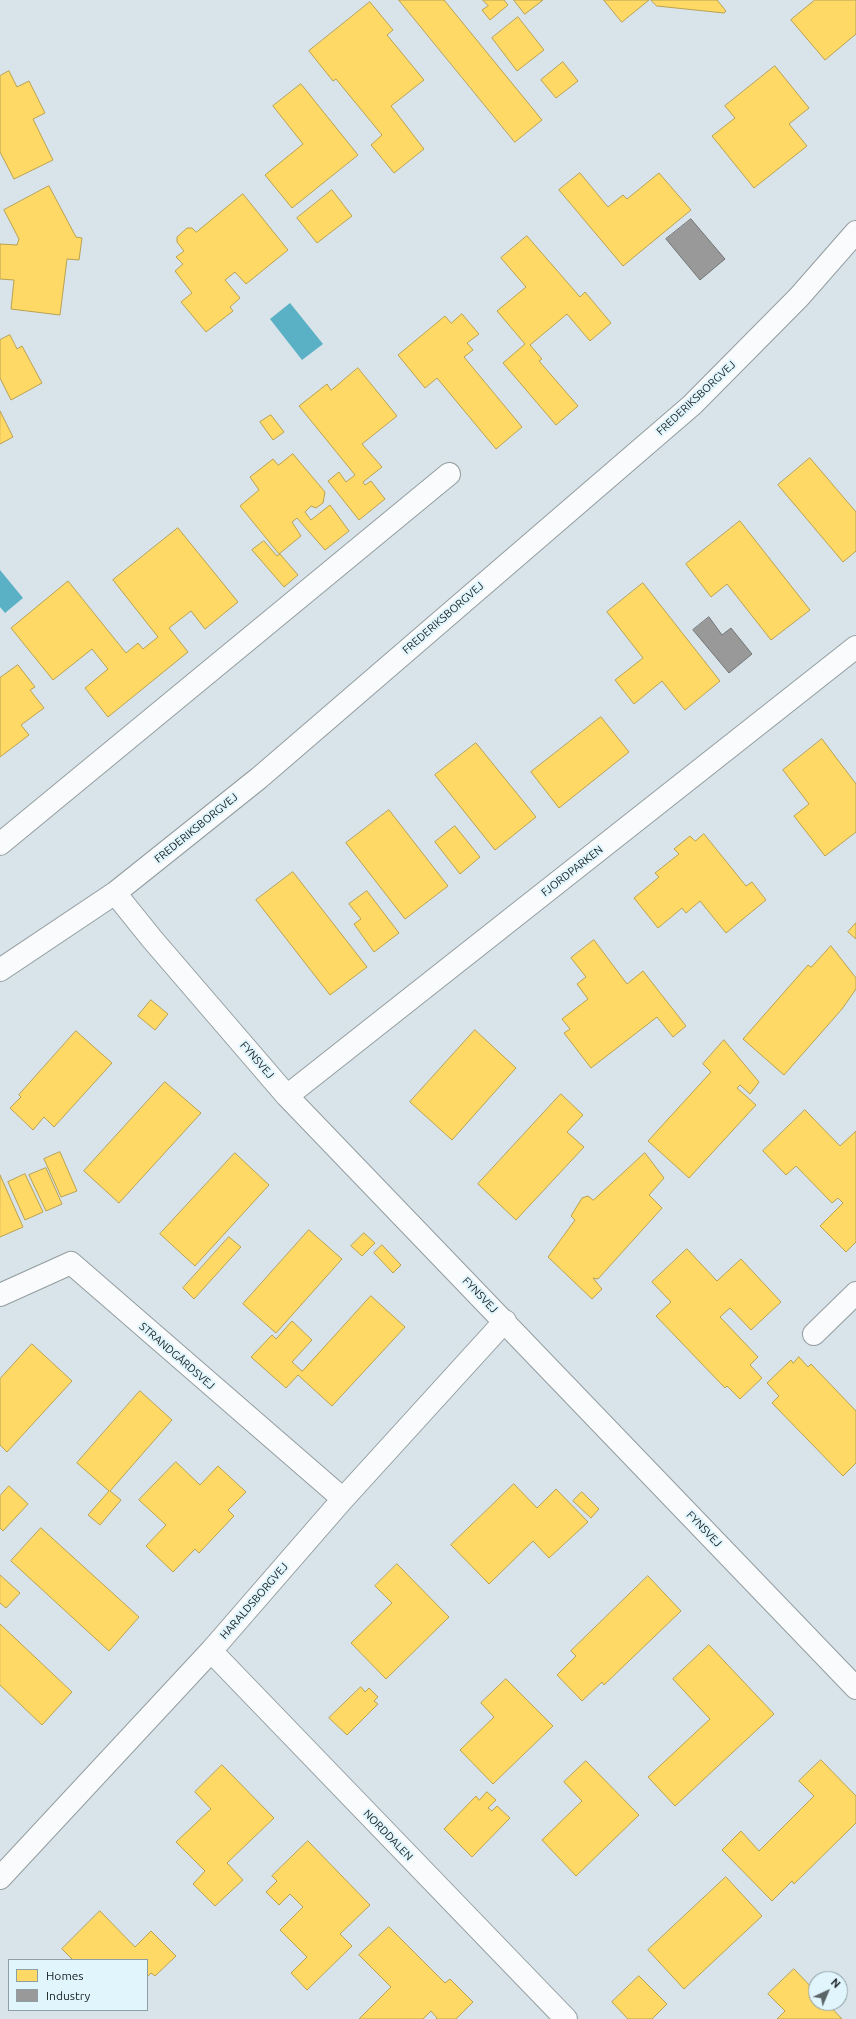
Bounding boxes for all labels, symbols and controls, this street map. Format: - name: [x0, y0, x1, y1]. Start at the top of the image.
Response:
- street label: FREDERIKSBORGVEJ: [654, 358, 738, 438]
- street label: FREDERIKSBORGVEJ: [400, 579, 486, 657]
- street label: FREDERIKSBORGVEJ: [152, 790, 240, 866]
- street label: FJORDPARKEN: [539, 843, 605, 899]
- street label: FYNSVEJ: [237, 1039, 277, 1081]
- street label: FYNSVEJ: [460, 1274, 500, 1316]
- street label: STRANDGÅRDSVEJ: [137, 1320, 217, 1392]
- street label: FYNSVEJ: [684, 1508, 724, 1550]
- street label: HARALDSBORGVEJ: [217, 1560, 291, 1642]
- street label: NORDDALEN: [361, 1807, 415, 1863]
- legend: [8, 1959, 148, 2011]
- text: Homes: [46, 1969, 84, 1982]
- north arrow: [808, 1971, 848, 2011]
- text: N: [829, 1976, 843, 1990]
- text: Industry: [46, 1989, 90, 2002]

